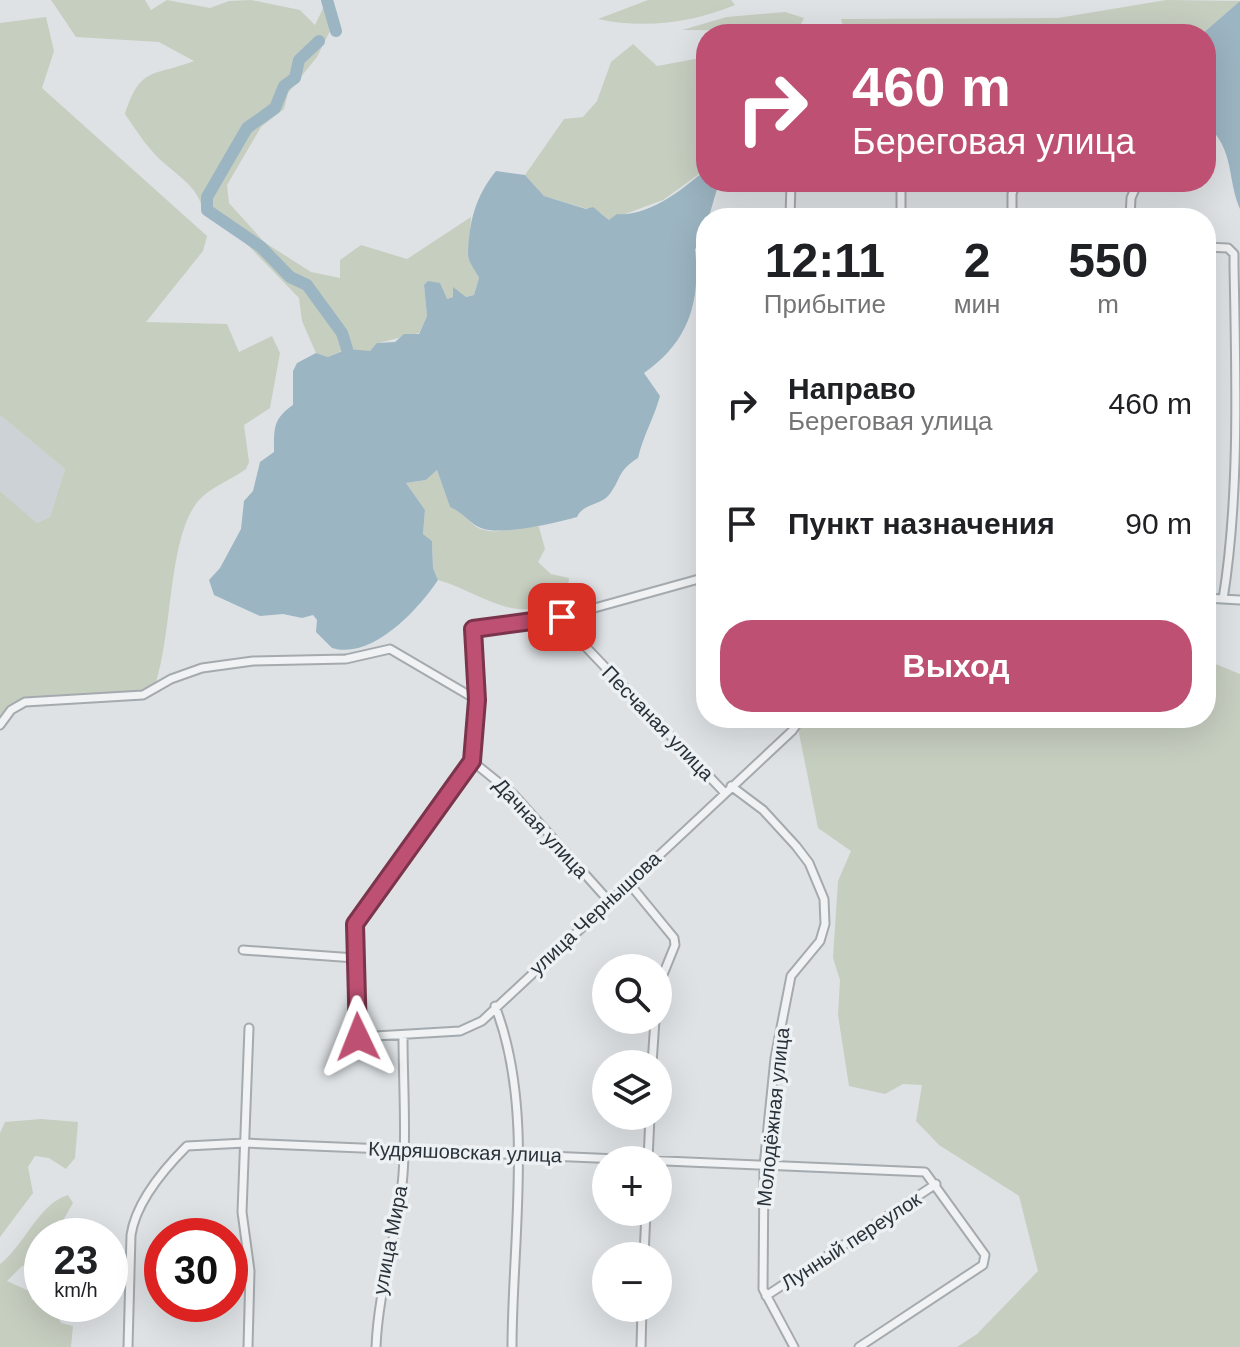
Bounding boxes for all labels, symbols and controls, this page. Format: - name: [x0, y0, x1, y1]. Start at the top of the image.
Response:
- text: 460 m: [852, 55, 1011, 118]
- icon: right: [720, 56, 824, 160]
- text: Береговая улица: [852, 121, 1135, 162]
- text: 12:11: [765, 234, 885, 287]
- text: 2: [964, 234, 990, 287]
- text: 550: [1068, 234, 1148, 287]
- text: Прибытие: [764, 289, 886, 319]
- text: мин: [954, 289, 1000, 319]
- text: m: [1097, 289, 1119, 319]
- text: Направо: [788, 372, 916, 405]
- icon: right: [720, 382, 764, 426]
- text: 460 m: [1109, 387, 1192, 420]
- text: Береговая улица: [788, 406, 993, 436]
- icon: arrive: [720, 502, 764, 546]
- text: Пункт назначения: [788, 507, 1055, 540]
- text: 90 m: [1125, 507, 1192, 540]
- pin: [528, 583, 596, 651]
- icon: arrive: [540, 595, 584, 639]
- button: Выход: [720, 620, 1192, 712]
- street label: Песчаная улица: [598, 661, 719, 785]
- street label: Дачная улица: [489, 774, 593, 883]
- street label: улица Чернышова: [525, 846, 665, 979]
- map controls: [592, 954, 672, 1322]
- button: search: [592, 954, 672, 1034]
- position arrow: [316, 995, 400, 1079]
- street label: Молодёжная улица: [753, 1026, 793, 1208]
- button: layers: [592, 1050, 672, 1130]
- street label: Кудряшовская улица: [368, 1138, 563, 1166]
- button: +: [592, 1146, 672, 1226]
- street label: улица Мира: [369, 1183, 412, 1296]
- street label: Лунный переулок: [777, 1188, 925, 1294]
- speed limit sign: 30: [144, 1218, 248, 1322]
- text: 23: [54, 1238, 98, 1282]
- button: −: [592, 1242, 672, 1322]
- text: km/h: [54, 1279, 98, 1301]

